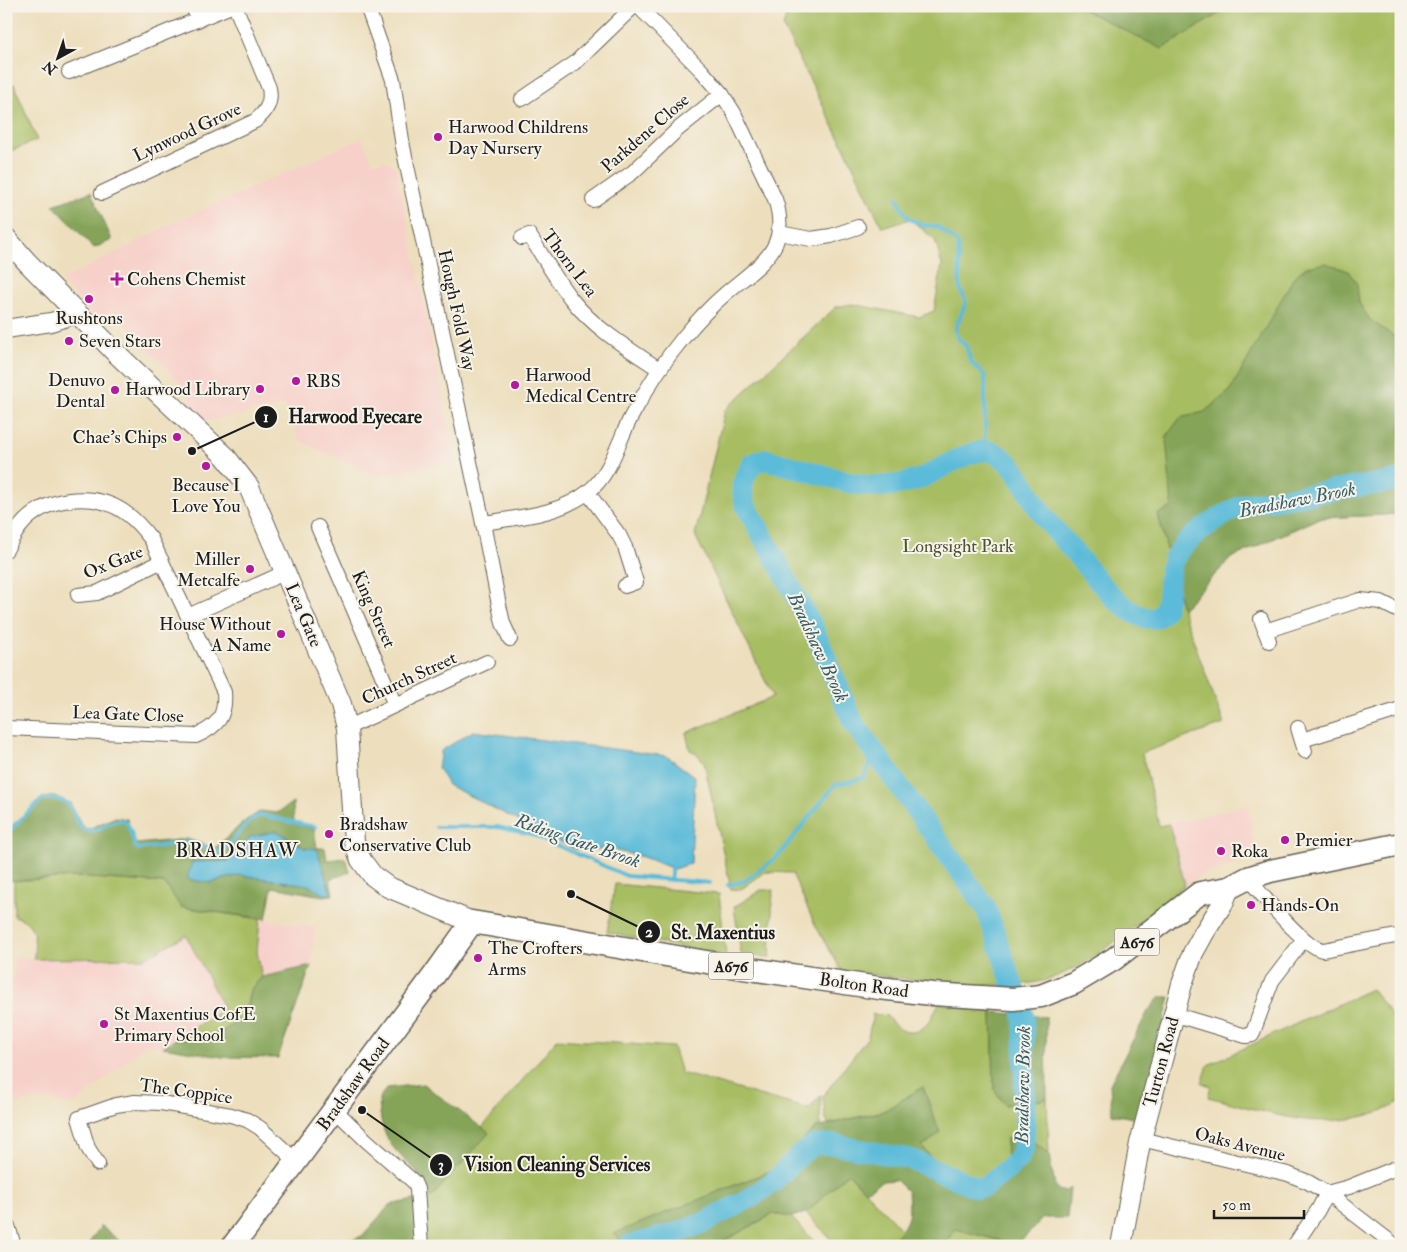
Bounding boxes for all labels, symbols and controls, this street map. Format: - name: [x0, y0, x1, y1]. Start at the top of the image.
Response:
- north arrow: [32, 32, 82, 82]
- text: N: [39, 57, 61, 79]
- street label: Parkdene Close: [596, 88, 695, 178]
- street label: Lynwood Grove: [130, 97, 245, 167]
- place label: Harwood Childrens Day Nursery: [448, 116, 588, 160]
- marker: Harwood Childrens Day Nursery: [432, 131, 444, 143]
- street label: Thorn Lea: [537, 225, 603, 302]
- street label: Hough Fold Way: [432, 248, 481, 374]
- place label: Cohens Chemist: [127, 268, 246, 291]
- marker: Cohens Chemist: [111, 273, 123, 285]
- marker: Rushtons: [83, 293, 95, 305]
- place label: Rushtons: [55, 307, 123, 330]
- place label: Seven Stars: [79, 330, 161, 353]
- marker: Seven Stars: [63, 335, 75, 347]
- place label: Harwood Medical Centre: [525, 364, 637, 408]
- place label: Denuvo Dental: [48, 369, 105, 413]
- place label: RBS: [306, 370, 341, 393]
- marker: RBS: [290, 375, 302, 387]
- place label: Harwood Library: [125, 378, 251, 401]
- marker: Harwood Medical Centre: [509, 379, 521, 391]
- marker: Harwood Library: [254, 383, 266, 395]
- marker: Denuvo Dental: [109, 384, 121, 396]
- callout: Harwood Eyecare: [253, 400, 432, 434]
- text: Harwood Eyecare: [288, 405, 422, 430]
- text: 1: [263, 408, 269, 427]
- place label: Chae's Chips: [73, 426, 167, 449]
- marker: Chae's Chips: [171, 431, 183, 443]
- marker: Because I Love You: [200, 460, 212, 472]
- place label: Because I Love You: [171, 474, 241, 518]
- water label: Bradshaw Brook: [1236, 477, 1358, 523]
- park label: Longsight Park: [902, 535, 1014, 558]
- street label: Ox Gate: [80, 540, 147, 585]
- place label: Miller Metcalfe: [177, 548, 240, 592]
- marker: Miller Metcalfe: [244, 563, 256, 575]
- street label: King Street: [346, 567, 401, 652]
- street label: Lea Gate: [280, 580, 328, 651]
- water label: Bradshaw Brook: [782, 588, 854, 706]
- place label: House Without A Name: [159, 613, 271, 657]
- marker: House Without A Name: [275, 628, 287, 640]
- street label: Church Street: [358, 646, 461, 710]
- street label: Lea Gate Close: [72, 701, 185, 728]
- water label: Riding Gate Brook: [511, 808, 644, 874]
- place label: Bradshaw Conservative Club: [339, 813, 471, 857]
- marker: Bradshaw Conservative Club: [323, 828, 335, 840]
- place label: Premier: [1295, 829, 1353, 852]
- marker: Premier: [1279, 834, 1291, 846]
- district label: BRADSHAW: [175, 838, 299, 863]
- place label: Roka: [1231, 840, 1269, 863]
- marker: Roka: [1215, 845, 1227, 857]
- place label: Hands-On: [1261, 894, 1339, 917]
- marker: Hands-On: [1245, 899, 1257, 911]
- callout: St. Maxentius: [636, 915, 785, 949]
- text: St. Maxentius: [671, 921, 775, 945]
- text: 2: [645, 923, 653, 942]
- road number: A676: [1114, 929, 1160, 956]
- place label: The Crofters Arms: [487, 937, 583, 981]
- marker: The Crofters Arms: [472, 952, 484, 964]
- road number: A676: [708, 952, 754, 979]
- street label: Bolton Road: [818, 968, 910, 1003]
- place label: St Maxentius CofE Primary School: [114, 1003, 255, 1047]
- street label: Turton Road: [1138, 1014, 1185, 1110]
- marker: St Maxentius CofE Primary School: [98, 1018, 110, 1030]
- water label: Bradshaw Brook: [1010, 1025, 1036, 1145]
- street label: Bradshaw Road: [312, 1033, 395, 1136]
- street label: The Coppice: [138, 1074, 234, 1109]
- street label: Oaks Avenue: [1192, 1122, 1288, 1167]
- callout: Vision Cleaning Services: [429, 1148, 660, 1182]
- text: Vision Cleaning Services: [463, 1153, 651, 1178]
- text: 3: [438, 1156, 444, 1175]
- scale bar: [1214, 1187, 1304, 1219]
- text: 50 m: [1222, 1196, 1251, 1215]

